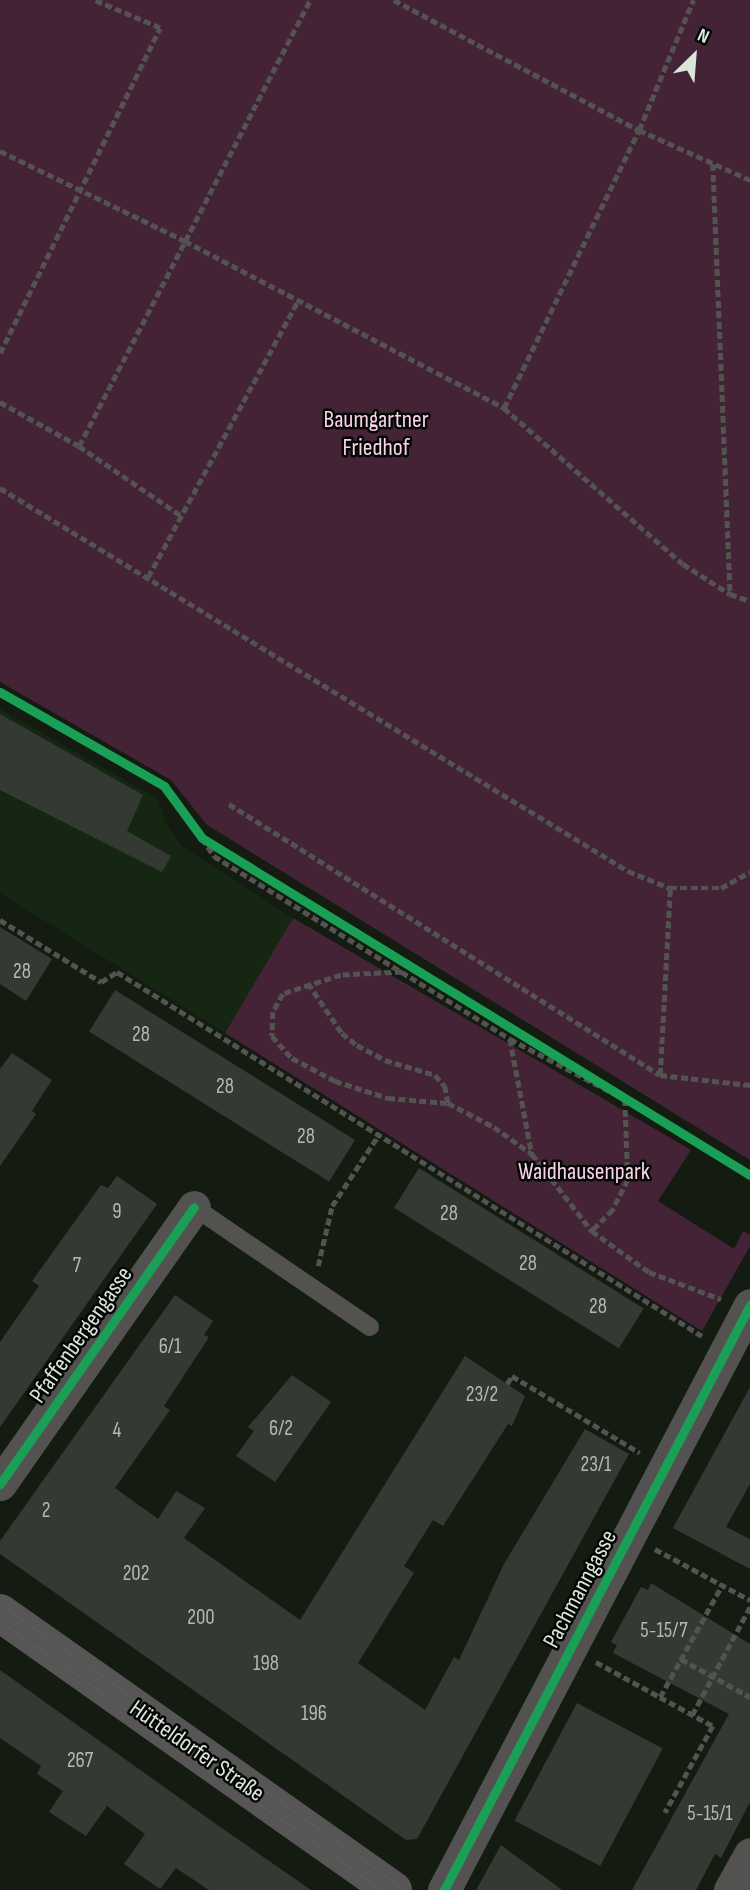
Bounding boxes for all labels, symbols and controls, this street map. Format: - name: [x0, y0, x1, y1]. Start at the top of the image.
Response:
- north arrow: [659, 21, 729, 91]
- text: N: [694, 24, 713, 49]
- park label: Baumgartner Friedhof: [323, 406, 429, 462]
- house number: 28: [13, 959, 31, 985]
- house number: 28: [132, 1022, 150, 1048]
- house number: 28: [216, 1074, 234, 1100]
- house number: 28: [297, 1124, 315, 1150]
- park label: Waidhausenpark: [518, 1158, 650, 1186]
- house number: 9: [112, 1199, 122, 1225]
- house number: 28: [440, 1201, 458, 1227]
- house number: 28: [519, 1251, 537, 1277]
- house number: 7: [73, 1253, 81, 1279]
- street label: Pfaffenbergengasse: [23, 1261, 139, 1409]
- house number: 28: [589, 1294, 607, 1320]
- house number: 6/1: [159, 1334, 181, 1360]
- house number: 23/2: [466, 1382, 498, 1408]
- house number: 6/2: [269, 1416, 293, 1442]
- house number: 4: [113, 1418, 121, 1444]
- house number: 23/1: [581, 1452, 611, 1478]
- house number: 2: [42, 1498, 50, 1524]
- street label: Pachmanngasse: [537, 1525, 623, 1653]
- house number: 202: [123, 1561, 149, 1587]
- house number: 200: [187, 1605, 215, 1631]
- house number: 5-15/7: [640, 1618, 688, 1644]
- house number: 198: [253, 1651, 279, 1677]
- street label: Hütteldorfer Straße: [124, 1694, 270, 1808]
- house number: 196: [301, 1701, 327, 1727]
- house number: 267: [67, 1748, 93, 1774]
- house number: 5-15/1: [687, 1801, 733, 1827]

